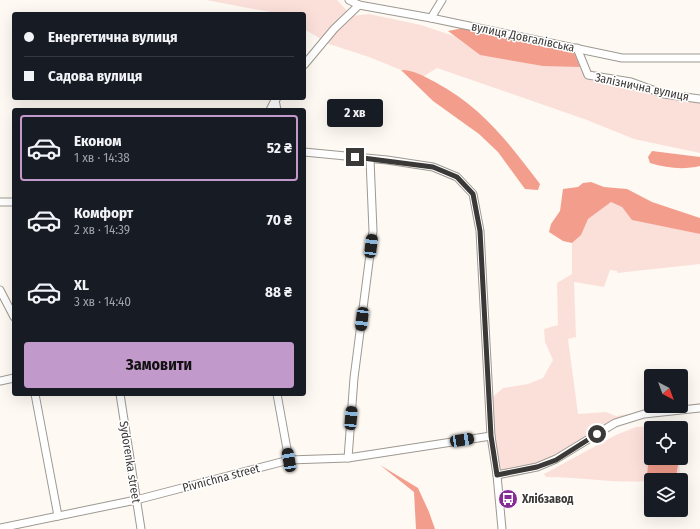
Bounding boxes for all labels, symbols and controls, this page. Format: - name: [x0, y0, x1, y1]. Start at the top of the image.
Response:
- street label: вулиця Довгалівська: [470, 19, 576, 55]
- text: Енергетична вулиця: [48, 28, 178, 46]
- text: Садова вулиця: [48, 67, 142, 85]
- street label: Залізнична вулиця: [594, 70, 690, 104]
- callout: 2 хв: [327, 99, 383, 127]
- text: 2 хв: [344, 105, 366, 120]
- icon: car: [26, 130, 62, 166]
- text: Економ: [74, 132, 121, 150]
- text: 52 ₴: [267, 139, 292, 157]
- route end: [346, 148, 364, 166]
- text: 1 хв · 14:38: [74, 150, 130, 165]
- icon: car: [26, 202, 62, 238]
- text: Комфорт: [74, 204, 133, 222]
- text: 70 ₴: [266, 211, 292, 229]
- text: 2 хв · 14:39: [74, 222, 130, 237]
- car: [364, 233, 378, 259]
- icon: car: [26, 274, 62, 310]
- text: XL: [74, 276, 89, 294]
- text: 88 ₴: [265, 283, 292, 301]
- text: 3 хв · 14:40: [74, 294, 131, 309]
- car: [355, 306, 369, 332]
- button: Замовити: [24, 342, 294, 388]
- north arrow: [644, 369, 688, 413]
- map controls: [644, 369, 688, 517]
- car: [344, 406, 358, 430]
- street label: Sydorenka street: [117, 420, 143, 504]
- button: locate: [644, 421, 688, 465]
- route start: [588, 425, 606, 443]
- car: [449, 432, 475, 448]
- car: [281, 447, 297, 473]
- street label: Pivnichna street: [181, 461, 261, 495]
- button: layers: [644, 473, 688, 517]
- bus stop icon: Хлібзавод: [497, 488, 519, 510]
- place label: Хлібзавод: [521, 492, 573, 506]

